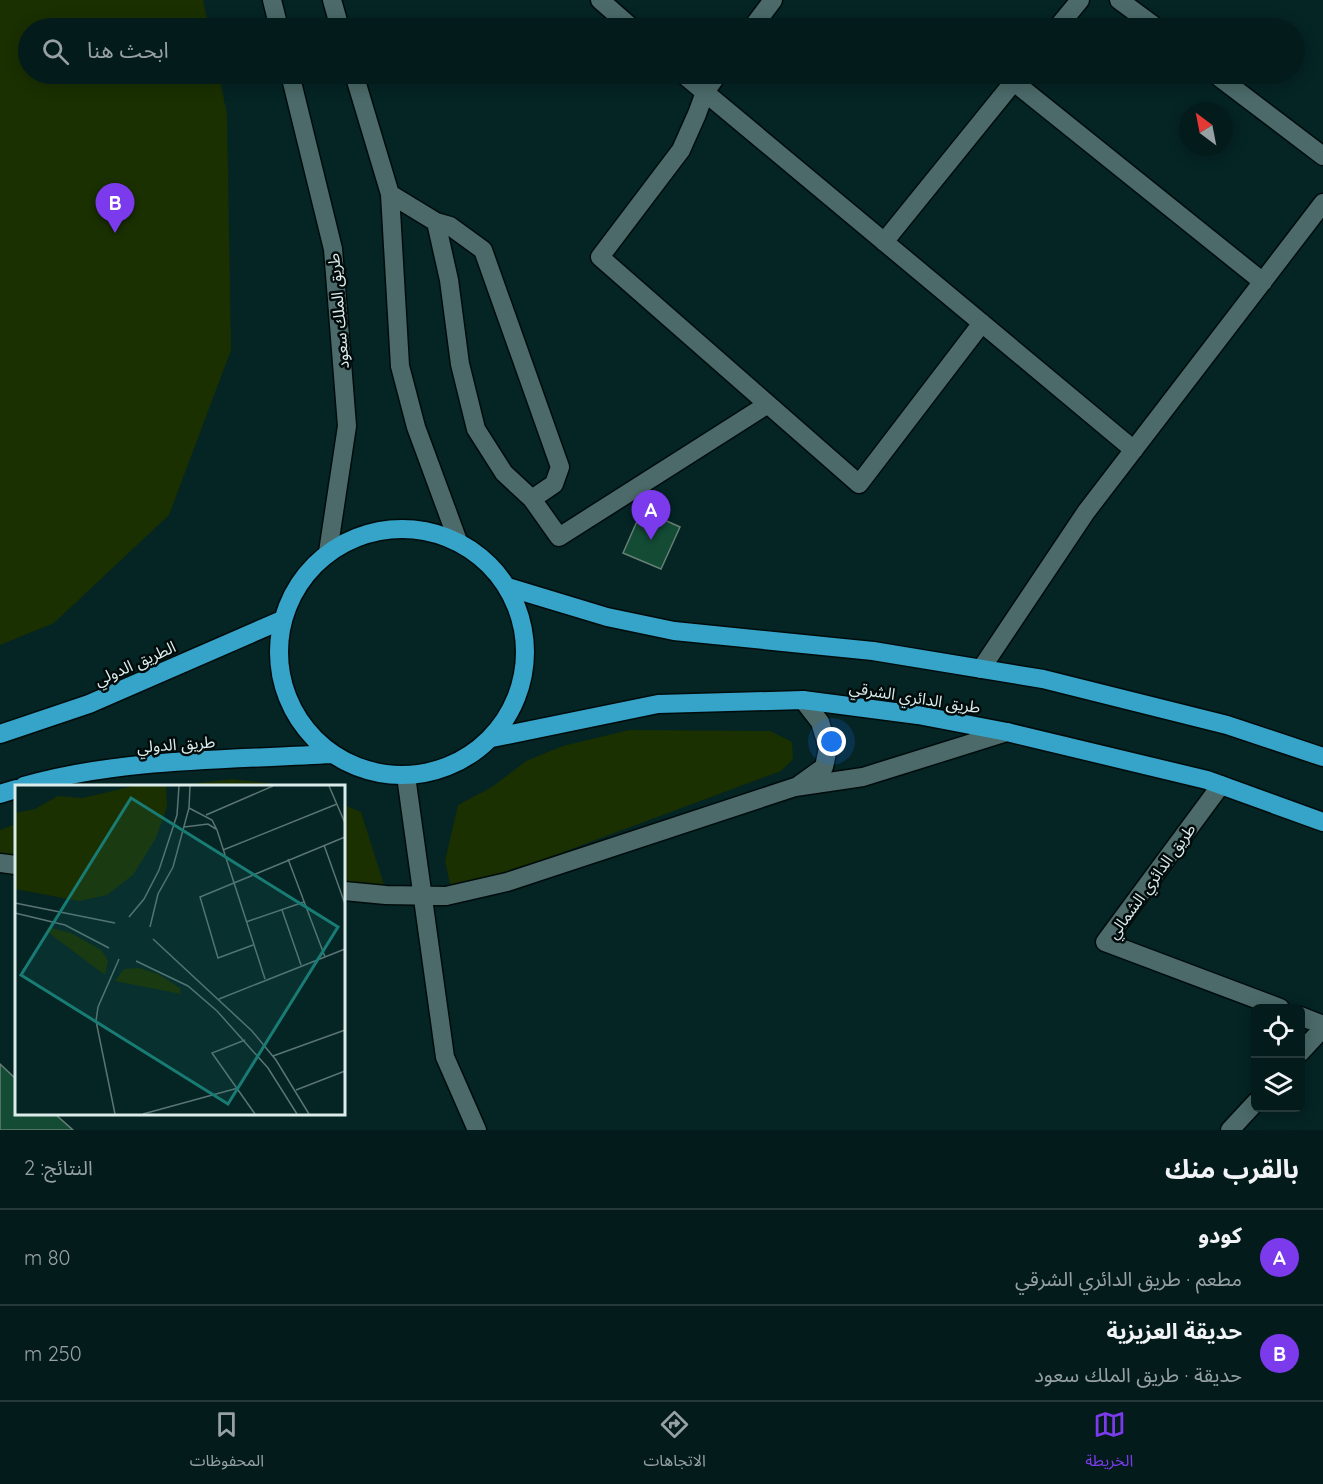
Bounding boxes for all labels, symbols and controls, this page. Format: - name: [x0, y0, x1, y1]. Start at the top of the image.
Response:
- search box: [18, 18, 1305, 84]
- icon: search: [39, 35, 72, 68]
- text: ابحث هنا: [87, 36, 169, 64]
- north arrow: [1179, 102, 1233, 156]
- pin: B: [96, 184, 134, 233]
- street label: طريق الملك سعود: [323, 252, 354, 370]
- pin: A: [632, 490, 670, 540]
- street label: الطريق الدولي: [91, 636, 180, 692]
- street label: طريق الدائري الشرقي: [848, 677, 982, 720]
- your location: [817, 727, 846, 756]
- street label: طريق الدولي: [136, 731, 216, 759]
- inset map: [15, 785, 345, 1115]
- street label: طريق الدائري الشمالي: [1102, 819, 1202, 944]
- map controls: [1251, 1004, 1305, 1112]
- button: locate: [1251, 1004, 1305, 1058]
- button: layers: [1251, 1058, 1305, 1112]
- text: بالقرب منك: [1165, 1152, 1299, 1185]
- text: النتائج: 2: [24, 1155, 93, 1180]
- text: كودو: [1198, 1221, 1242, 1249]
- text: 80 m: [24, 1245, 70, 1270]
- text: A: [1273, 1245, 1286, 1270]
- text: مطعم · طريق الدائري الشرقي: [1015, 1266, 1242, 1291]
- text: حديقة العزيزية: [1106, 1317, 1242, 1345]
- text: 250 m: [24, 1341, 82, 1366]
- text: B: [1273, 1341, 1286, 1366]
- text: حديقة · طريق الملك سعود: [1034, 1362, 1242, 1387]
- tab: المحفوظات: [190, 1408, 264, 1478]
- tab: الاتجاهات: [643, 1408, 706, 1478]
- tab: الخريطة: [1085, 1408, 1133, 1478]

